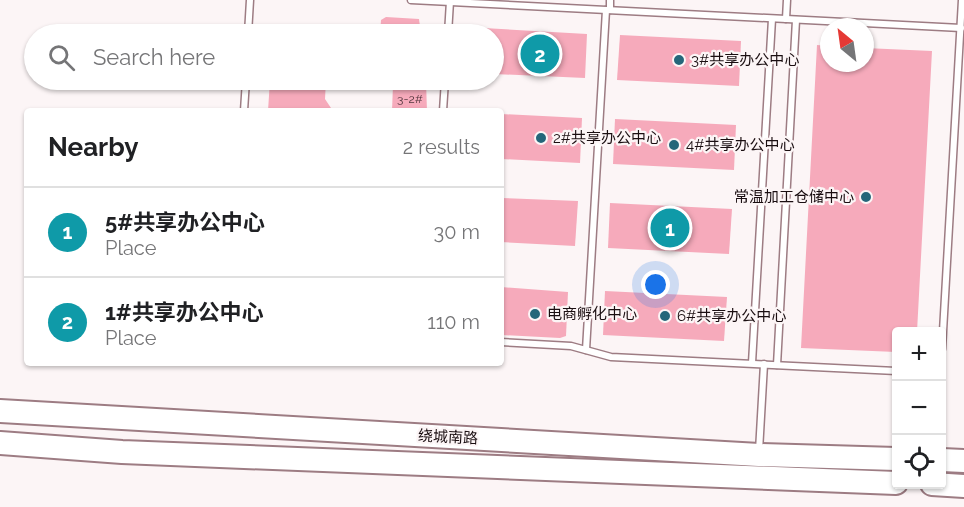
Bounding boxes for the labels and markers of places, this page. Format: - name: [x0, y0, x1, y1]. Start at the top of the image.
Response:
- pin: 2: [520, 32, 560, 76]
- place label: 3#共享办公中心: [691, 51, 799, 69]
- marker: 3#共享办公中心: [672, 53, 686, 67]
- place label: 2#共享办公中心: [553, 129, 661, 147]
- marker: 2#共享办公中心: [534, 131, 548, 145]
- place label: 4#共享办公中心: [686, 136, 794, 154]
- marker: 4#共享办公中心: [667, 138, 681, 152]
- place label: 常温加工仓储中心: [734, 188, 854, 206]
- marker: 常温加工仓储中心: [859, 190, 873, 204]
- pin: 1: [650, 206, 690, 250]
- place label: 电商孵化中心: [547, 305, 637, 323]
- marker: 电商孵化中心: [528, 307, 542, 321]
- place label: 6#共享办公中心: [677, 307, 786, 325]
- marker: 6#共享办公中心: [658, 309, 672, 323]

